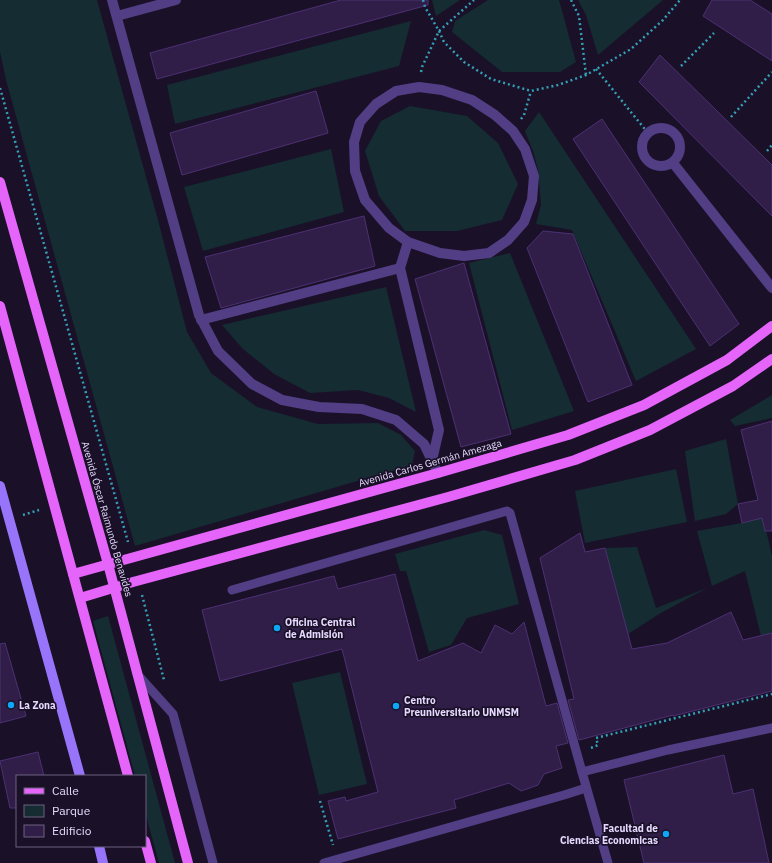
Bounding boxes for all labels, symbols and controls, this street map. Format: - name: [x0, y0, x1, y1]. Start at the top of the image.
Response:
- street label: Avenida Carlos Germán Amezaga: [357, 436, 504, 490]
- street label: Avenida Óscar Raimundo Benavides: [79, 440, 135, 598]
- place label: Oficina Central de Admisión: [285, 616, 355, 641]
- marker: Oficina Central de Admisión: [272, 623, 282, 633]
- place label: Centro Preuniversitario UNMSM: [404, 694, 519, 719]
- place label: La Zona: [19, 699, 56, 712]
- marker: La Zona: [6, 700, 16, 710]
- marker: Centro Preuniversitario UNMSM: [391, 701, 401, 711]
- legend: [16, 775, 146, 847]
- text: Calle: [52, 783, 79, 798]
- text: Parque: [52, 803, 91, 818]
- place label: Facultad de Ciencias Economicas: [560, 822, 658, 847]
- text: Edificio: [52, 823, 92, 838]
- marker: Facultad de Ciencias Economicas: [661, 829, 671, 839]

